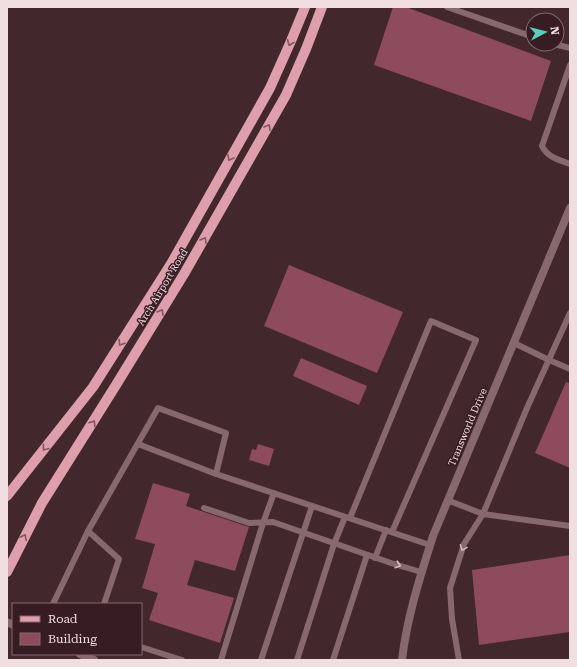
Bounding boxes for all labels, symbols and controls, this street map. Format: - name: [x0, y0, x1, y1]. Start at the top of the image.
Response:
- north arrow: [525, 12, 565, 52]
- text: N: [547, 26, 561, 36]
- one-way arrow: [287, 40, 295, 47]
- one-way arrow: [263, 124, 270, 131]
- one-way arrow: [228, 154, 235, 162]
- one-way arrow: [199, 237, 206, 244]
- street label: Arch Airport Road: [135, 246, 190, 328]
- one-way arrow: [156, 309, 164, 316]
- one-way arrow: [119, 338, 126, 345]
- street label: Transworld Drive: [446, 386, 489, 468]
- one-way arrow: [88, 420, 95, 427]
- one-way arrow: [43, 443, 50, 450]
- one-way arrow: [19, 534, 27, 541]
- one-way arrow: [460, 544, 468, 551]
- one-way arrow: [394, 560, 401, 569]
- legend: [12, 603, 142, 655]
- text: Road: [48, 612, 78, 626]
- text: Building: [48, 632, 97, 646]

